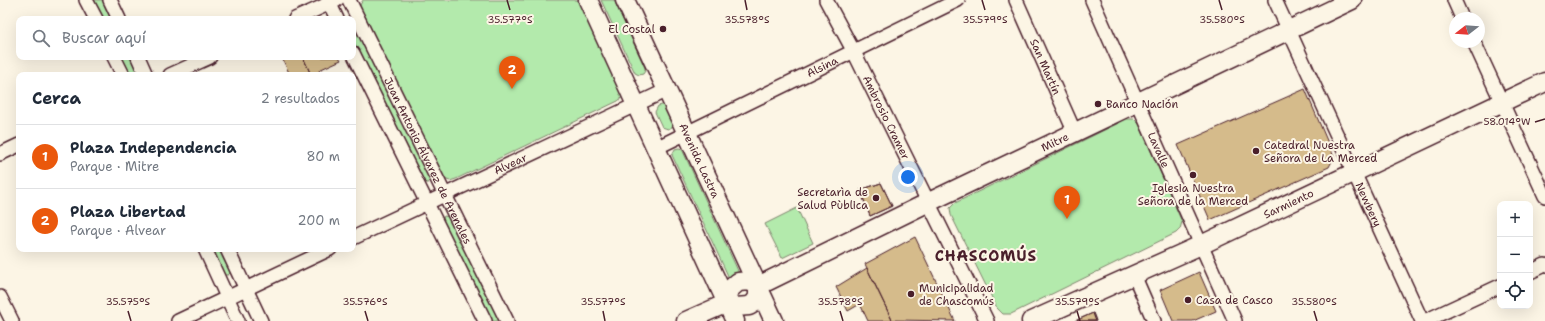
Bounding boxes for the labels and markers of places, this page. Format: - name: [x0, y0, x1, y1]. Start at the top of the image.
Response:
- place label: El Costal: [608, 22, 656, 37]
- marker: El Costal: [658, 24, 668, 34]
- pin: 2: [499, 56, 525, 89]
- place label: Banco Nación: [1106, 97, 1178, 112]
- marker: Banco Nación: [1093, 99, 1103, 109]
- place label: Catedral Nuestra Señora de La Merced: [1264, 138, 1377, 166]
- marker: Catedral Nuestra Señora de La Merced: [1251, 146, 1261, 156]
- marker: Iglesia Nuestra Señora de la Merced: [1188, 170, 1198, 180]
- place label: Iglesia Nuestra Señora de la Merced: [1138, 181, 1248, 209]
- place label: Secretarìa de Salud Pùblica: [797, 185, 868, 213]
- pin: 1: [1054, 186, 1080, 219]
- marker: Secretarìa de Salud Pùblica: [871, 193, 881, 203]
- place label: Municipalidad de Chascomús: [919, 281, 994, 309]
- marker: Municipalidad de Chascomús: [906, 289, 916, 299]
- place label: Casa de Casco: [1196, 293, 1273, 308]
- marker: Casa de Casco: [1183, 295, 1193, 305]

